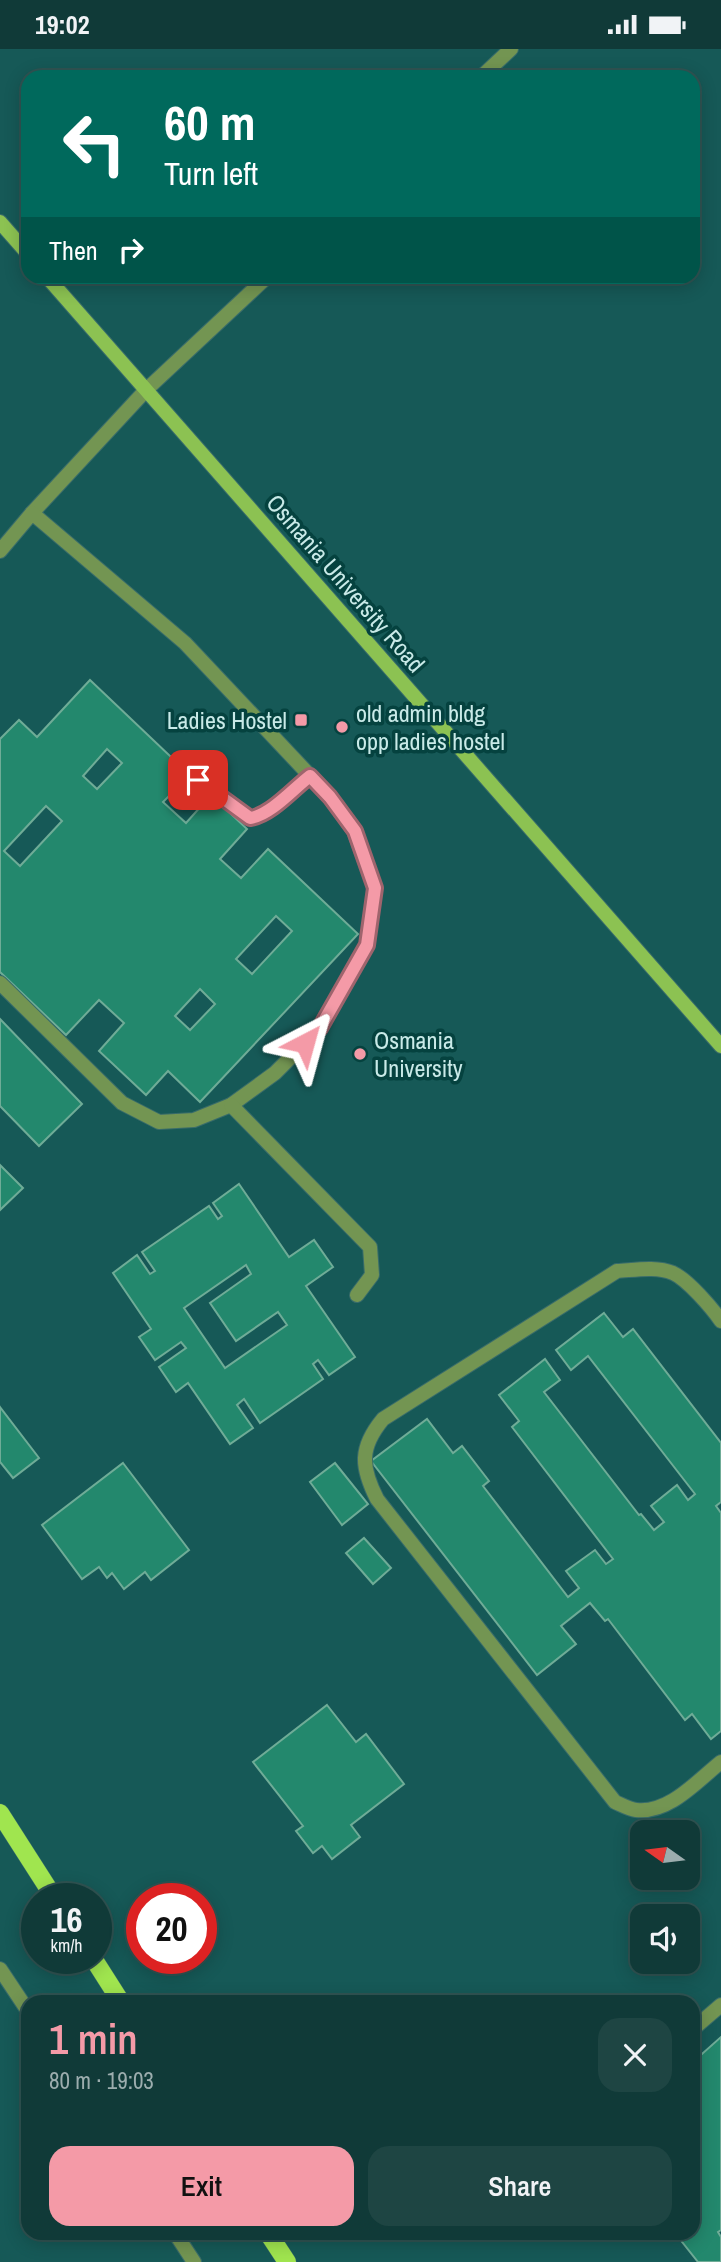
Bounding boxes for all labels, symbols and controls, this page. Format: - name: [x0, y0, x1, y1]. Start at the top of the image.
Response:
- text: 19:02: [35, 7, 90, 42]
- text: 60 m: [164, 89, 256, 155]
- icon: left: [49, 98, 140, 189]
- text: Turn left: [164, 152, 258, 195]
- icon: right: [112, 231, 150, 269]
- text: Then: [49, 233, 98, 268]
- street label: Osmania University Road: [260, 487, 432, 679]
- place label: old admin bldg opp ladies hostel: [356, 697, 505, 757]
- place label: Ladies Hostel: [167, 704, 287, 736]
- marker: Ladies Hostel: [293, 712, 309, 728]
- marker: old admin bldg opp ladies hostel: [334, 719, 350, 735]
- pin: [168, 750, 228, 810]
- icon: arrive: [179, 761, 217, 799]
- position arrow: [268, 1006, 342, 1080]
- place label: Osmania University: [374, 1024, 463, 1084]
- marker: Osmania University: [352, 1046, 368, 1062]
- north arrow: [630, 1820, 700, 1890]
- map controls: [630, 1820, 700, 1974]
- speed limit sign: 20: [126, 1883, 217, 1974]
- text: 16: [51, 1896, 82, 1943]
- button: sound: [630, 1904, 700, 1974]
- text: km/h: [51, 1933, 83, 1958]
- text: 1 min: [49, 2011, 138, 2067]
- button: close: [598, 2018, 672, 2092]
- text: 80 m · 19:03: [49, 2065, 154, 2096]
- button: Exit: [49, 2146, 354, 2226]
- button: Share: [368, 2146, 672, 2226]

